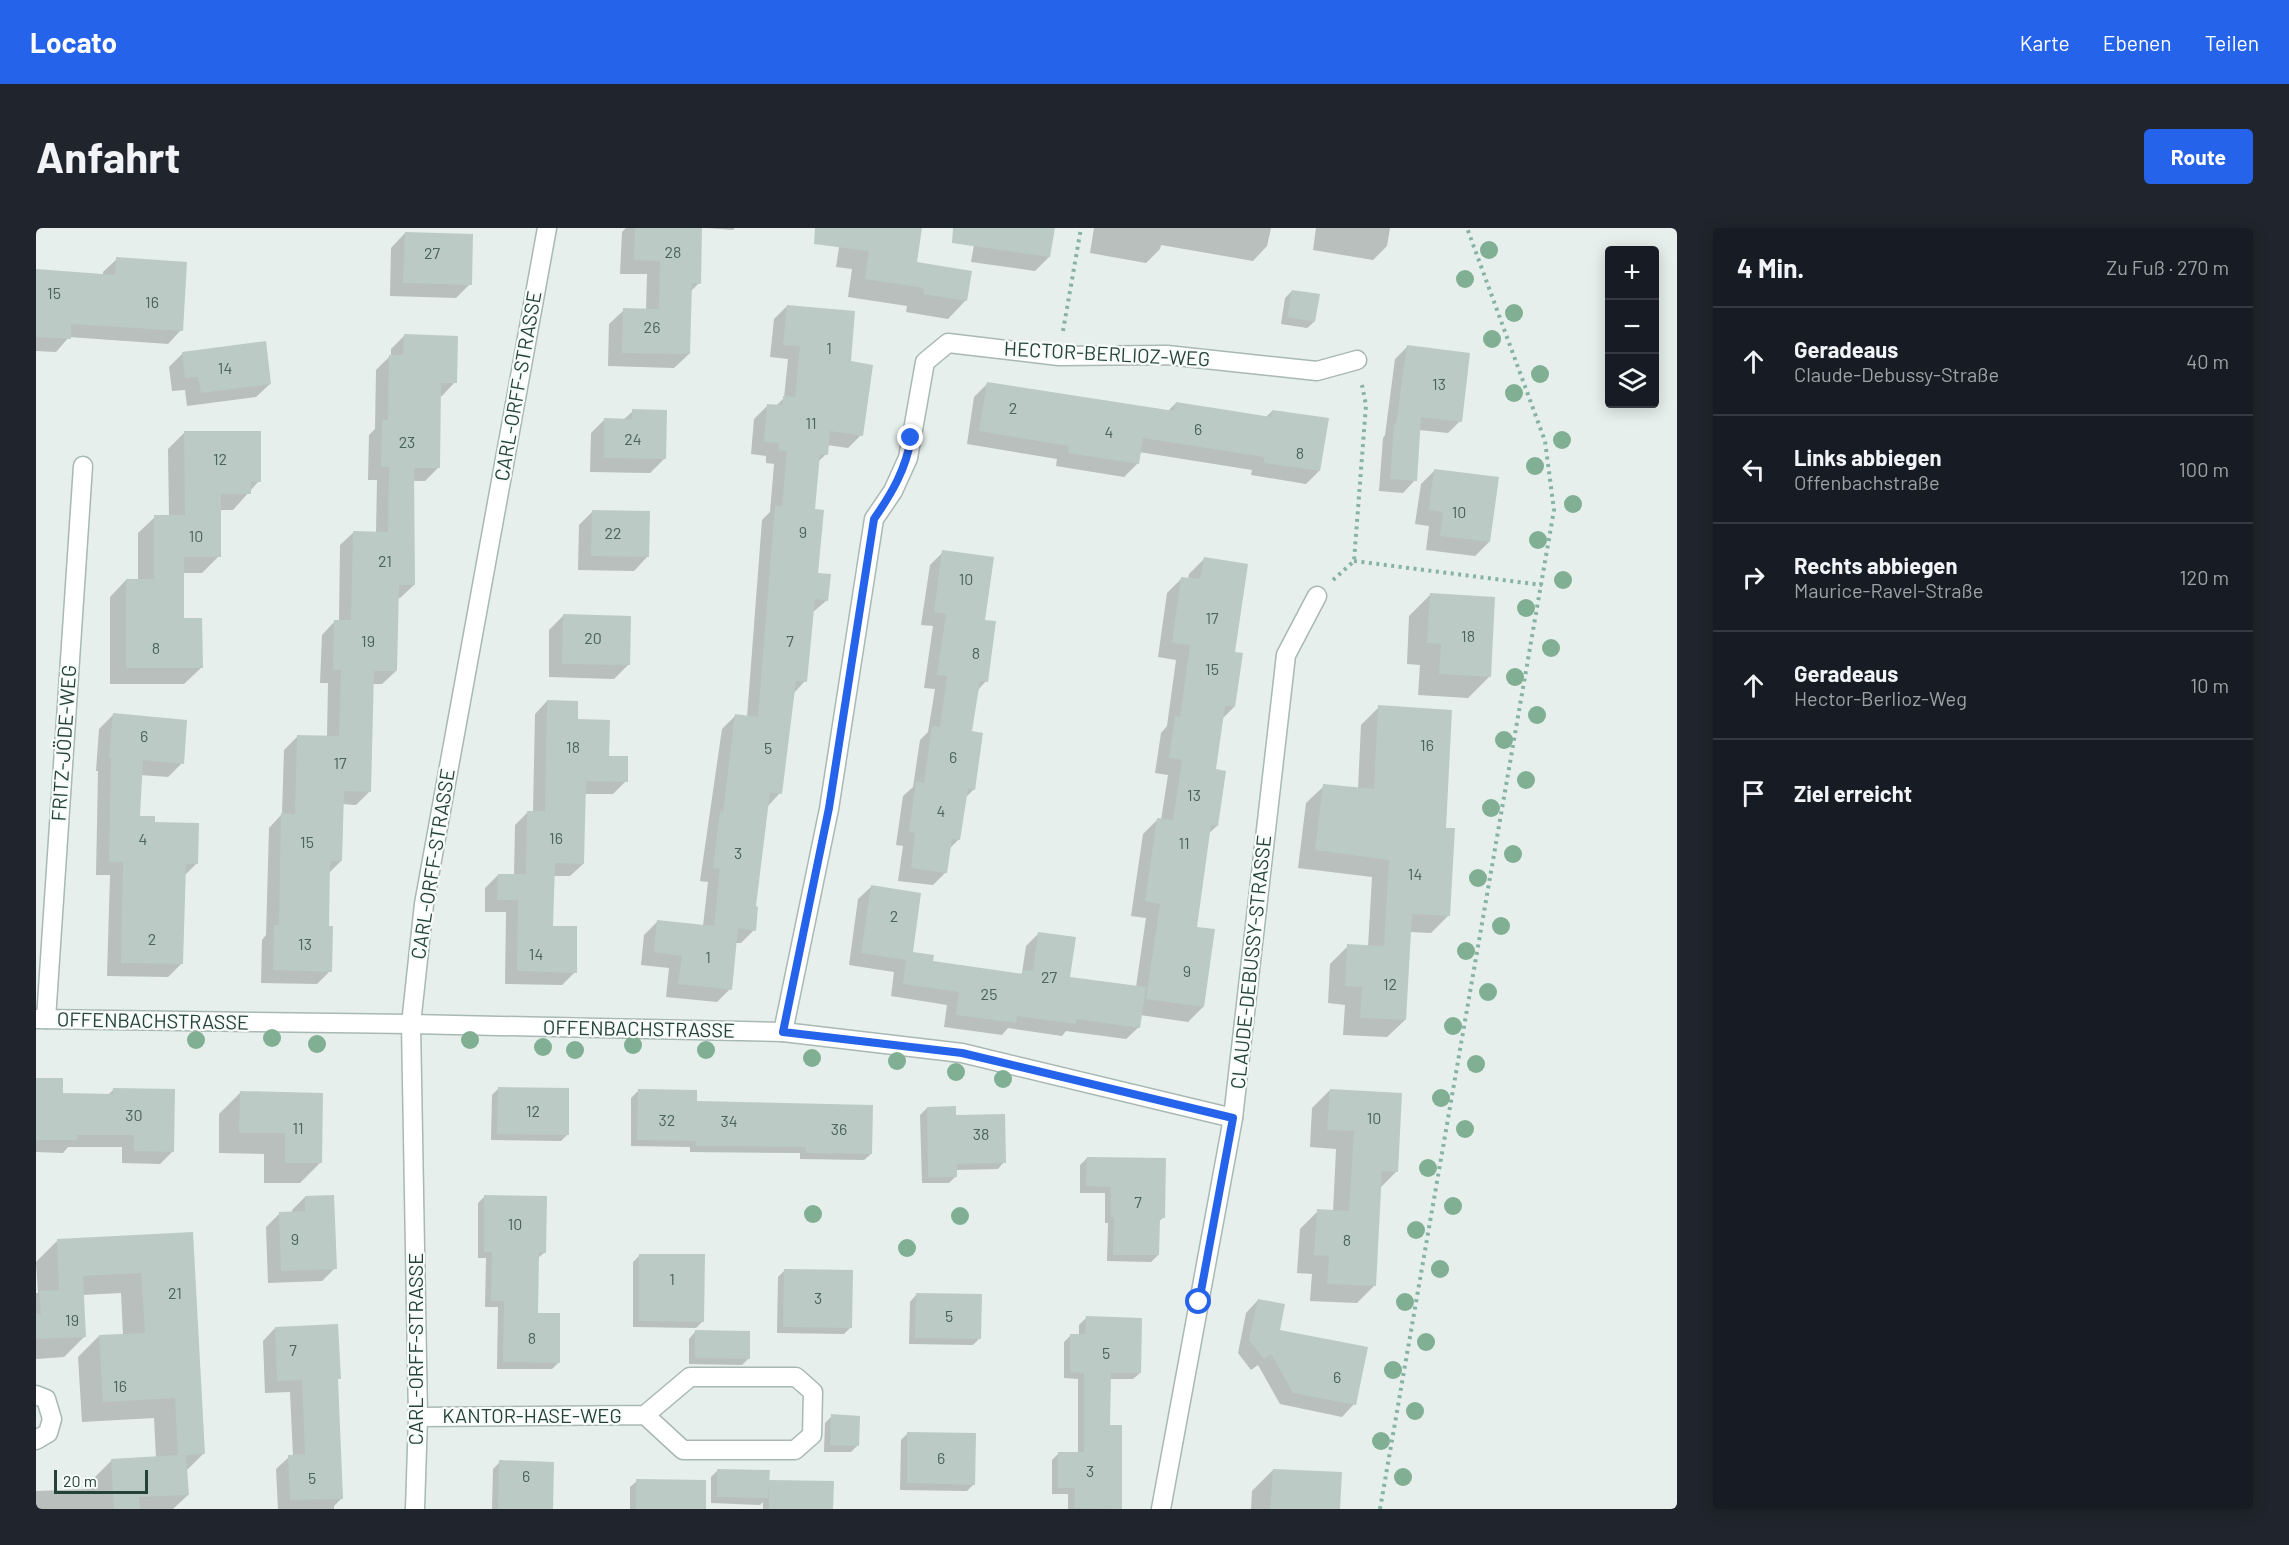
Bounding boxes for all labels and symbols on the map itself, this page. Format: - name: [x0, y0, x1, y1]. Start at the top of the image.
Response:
- house number: 28: [665, 242, 681, 261]
- house number: 27: [424, 243, 440, 262]
- house number: 15: [47, 283, 61, 302]
- street label: CARL-ORFF-STRASSE: [488, 289, 546, 483]
- house number: 16: [145, 292, 159, 311]
- house number: 26: [644, 317, 660, 336]
- street label: HECTOR-BERLIOZ-WEG: [1003, 336, 1211, 370]
- house number: 1: [826, 338, 832, 357]
- house number: 14: [218, 358, 232, 377]
- house number: 13: [1432, 374, 1446, 393]
- house number: 2: [1009, 398, 1017, 417]
- house number: 11: [805, 413, 817, 432]
- house number: 6: [1194, 419, 1202, 438]
- house number: 4: [1105, 422, 1113, 441]
- route end: [897, 424, 923, 450]
- house number: 24: [624, 429, 642, 448]
- house number: 23: [399, 432, 415, 451]
- house number: 8: [1296, 443, 1304, 462]
- house number: 12: [213, 449, 227, 468]
- house number: 10: [1452, 502, 1466, 521]
- house number: 9: [799, 522, 807, 541]
- house number: 22: [604, 523, 622, 542]
- house number: 10: [189, 526, 203, 545]
- house number: 21: [378, 551, 392, 570]
- house number: 10: [959, 569, 973, 588]
- house number: 17: [1205, 608, 1219, 627]
- house number: 18: [1461, 626, 1475, 645]
- house number: 20: [584, 628, 602, 647]
- house number: 19: [361, 631, 375, 650]
- house number: 7: [786, 631, 794, 650]
- house number: 8: [152, 638, 160, 657]
- house number: 8: [972, 643, 980, 662]
- house number: 15: [1205, 659, 1219, 678]
- street label: FRITZ-JÖDE-WEG: [46, 664, 80, 822]
- house number: 6: [140, 726, 148, 745]
- house number: 16: [1420, 735, 1434, 754]
- house number: 18: [566, 737, 580, 756]
- house number: 5: [764, 738, 772, 757]
- house number: 6: [949, 747, 957, 766]
- house number: 17: [333, 753, 347, 772]
- street label: CARL-ORFF-STRASSE: [405, 767, 459, 961]
- house number: 13: [1187, 785, 1201, 804]
- house number: 4: [937, 801, 945, 820]
- house number: 16: [549, 828, 563, 847]
- house number: 4: [139, 829, 147, 848]
- house number: 15: [300, 832, 314, 851]
- house number: 11: [1178, 833, 1190, 852]
- street label: CLAUDE-DEBUSSY-STRASSE: [1225, 834, 1275, 1090]
- house number: 3: [734, 843, 742, 862]
- house number: 14: [1408, 864, 1422, 883]
- house number: 2: [890, 906, 898, 925]
- house number: 2: [148, 929, 156, 948]
- house number: 13: [298, 934, 312, 953]
- house number: 14: [529, 944, 543, 963]
- house number: 1: [705, 947, 711, 966]
- house number: 9: [1183, 961, 1191, 980]
- house number: 27: [1041, 967, 1057, 986]
- house number: 12: [1383, 974, 1397, 993]
- house number: 25: [981, 984, 997, 1003]
- street label: OFFENBACHSTRASSE: [57, 1006, 249, 1034]
- street label: OFFENBACHSTRASSE: [543, 1014, 735, 1042]
- house number: 12: [526, 1101, 540, 1120]
- house number: 30: [125, 1105, 143, 1124]
- house number: 10: [1367, 1108, 1381, 1127]
- house number: 32: [659, 1110, 675, 1129]
- house number: 34: [720, 1111, 738, 1130]
- house number: 11: [292, 1118, 304, 1137]
- house number: 36: [831, 1119, 847, 1138]
- house number: 38: [973, 1124, 989, 1143]
- house number: 7: [1134, 1192, 1142, 1211]
- house number: 10: [508, 1214, 522, 1233]
- house number: 9: [291, 1229, 299, 1248]
- house number: 8: [1343, 1230, 1351, 1249]
- street label: CARL-ORFF-STRASSE: [403, 1253, 427, 1445]
- house number: 1: [669, 1269, 675, 1288]
- house number: 21: [168, 1283, 182, 1302]
- house number: 3: [814, 1288, 822, 1307]
- route start: [1185, 1288, 1211, 1314]
- house number: 5: [945, 1306, 953, 1325]
- house number: 19: [65, 1310, 79, 1329]
- house number: 8: [528, 1328, 536, 1347]
- house number: 7: [289, 1340, 297, 1359]
- house number: 5: [1102, 1343, 1110, 1362]
- house number: 6: [1333, 1367, 1341, 1386]
- house number: 16: [113, 1376, 127, 1395]
- street label: KANTOR-HASE-WEG: [442, 1403, 622, 1427]
- house number: 6: [937, 1448, 945, 1467]
- house number: 3: [1086, 1461, 1094, 1480]
- house number: 6: [522, 1466, 530, 1485]
- scale bar: [54, 1467, 148, 1494]
- house number: 5: [308, 1468, 316, 1487]

